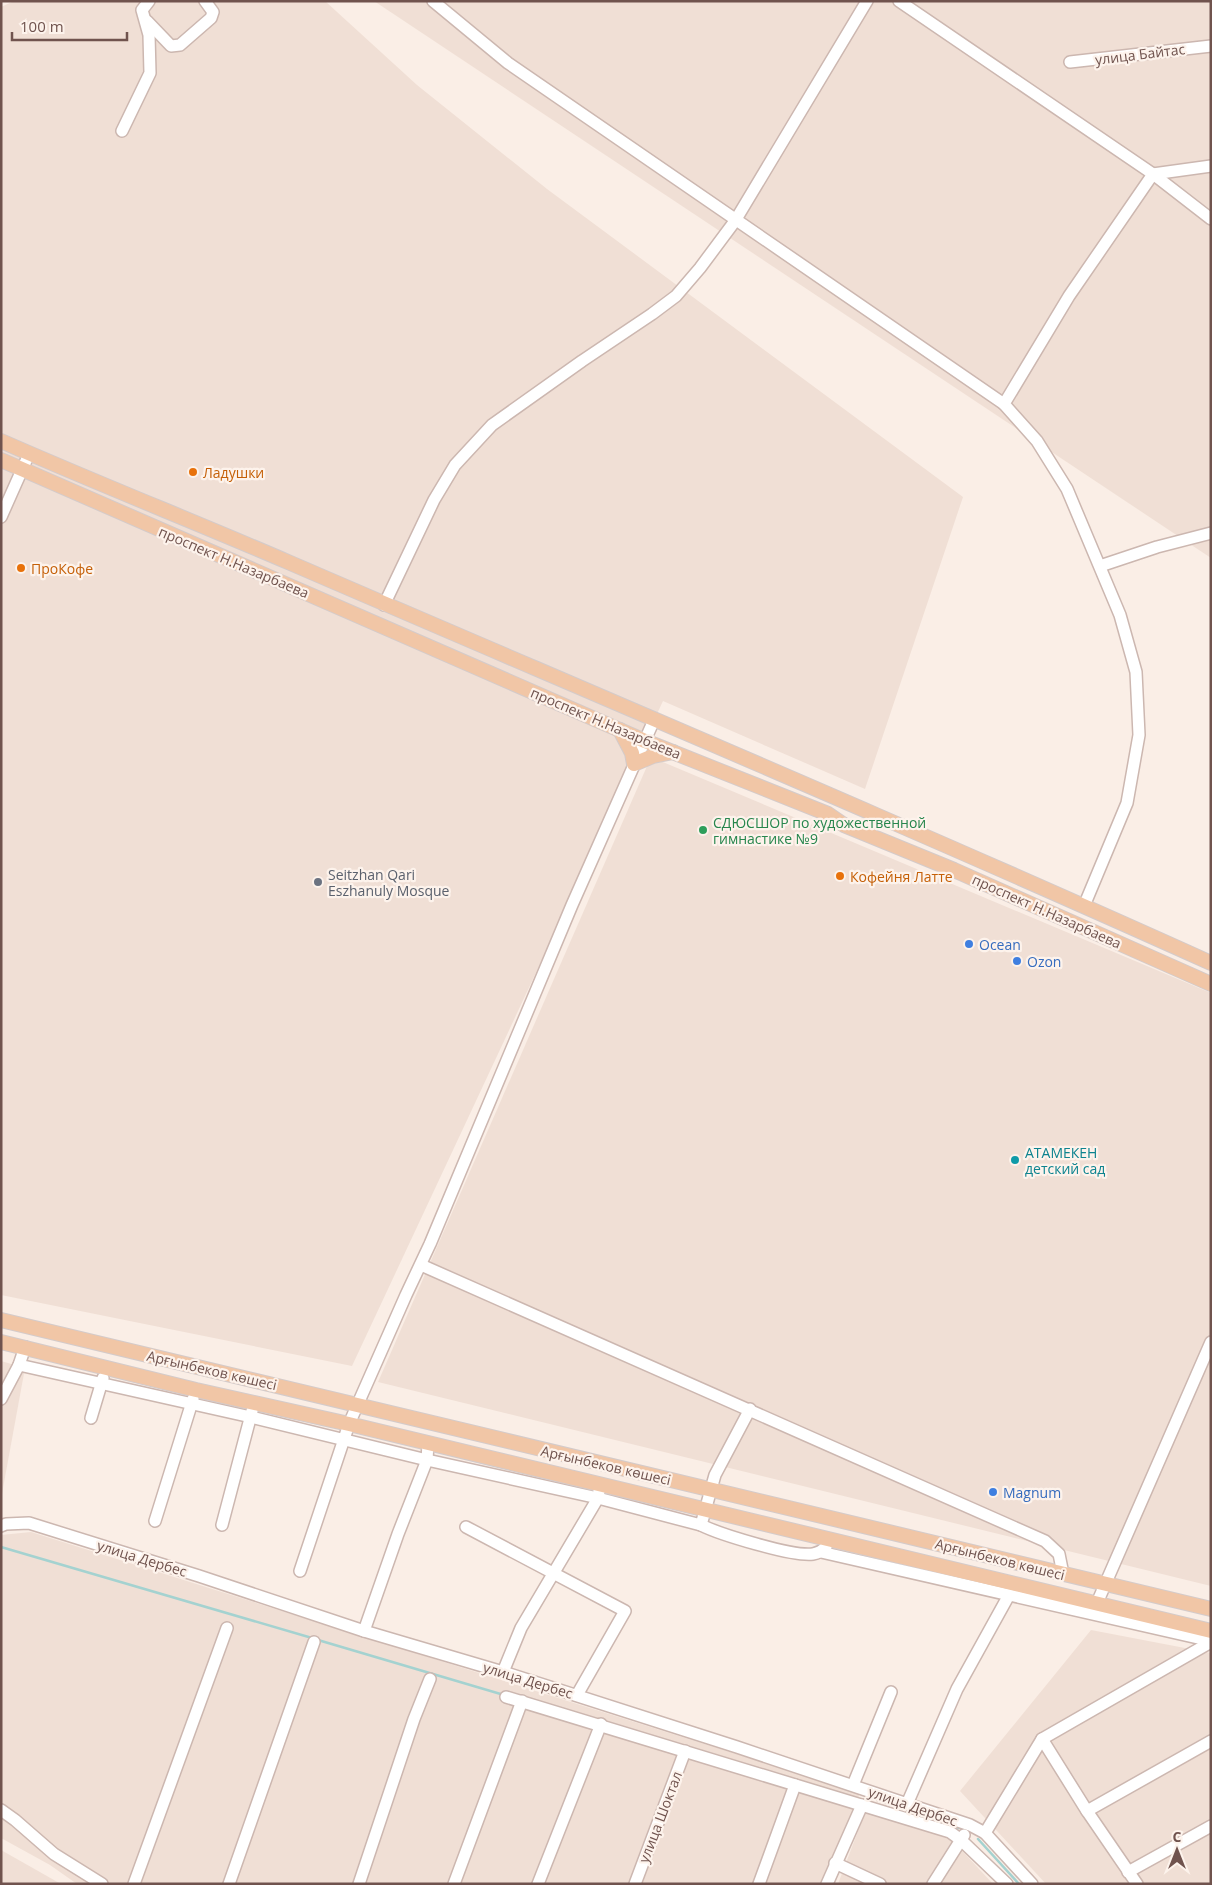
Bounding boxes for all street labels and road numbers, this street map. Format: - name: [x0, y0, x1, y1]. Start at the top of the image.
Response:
- street label: улица Байтас: [1094, 39, 1186, 69]
- street label: проспект Н.Назарбаева: [156, 522, 312, 602]
- street label: проспект Н.Назарбаева: [528, 683, 684, 763]
- street label: проспект Н.Назарбаева: [969, 869, 1125, 953]
- street label: Арғынбеков көшесі: [145, 1346, 279, 1394]
- street label: Арғынбеков көшесі: [539, 1441, 673, 1489]
- street label: Арғынбеков көшесі: [933, 1534, 1067, 1584]
- street label: улица Дербес: [95, 1535, 190, 1581]
- street label: улица Дербес: [481, 1657, 576, 1703]
- street label: улица Шоктал: [634, 1769, 686, 1865]
- street label: улица Дербес: [866, 1782, 960, 1830]

